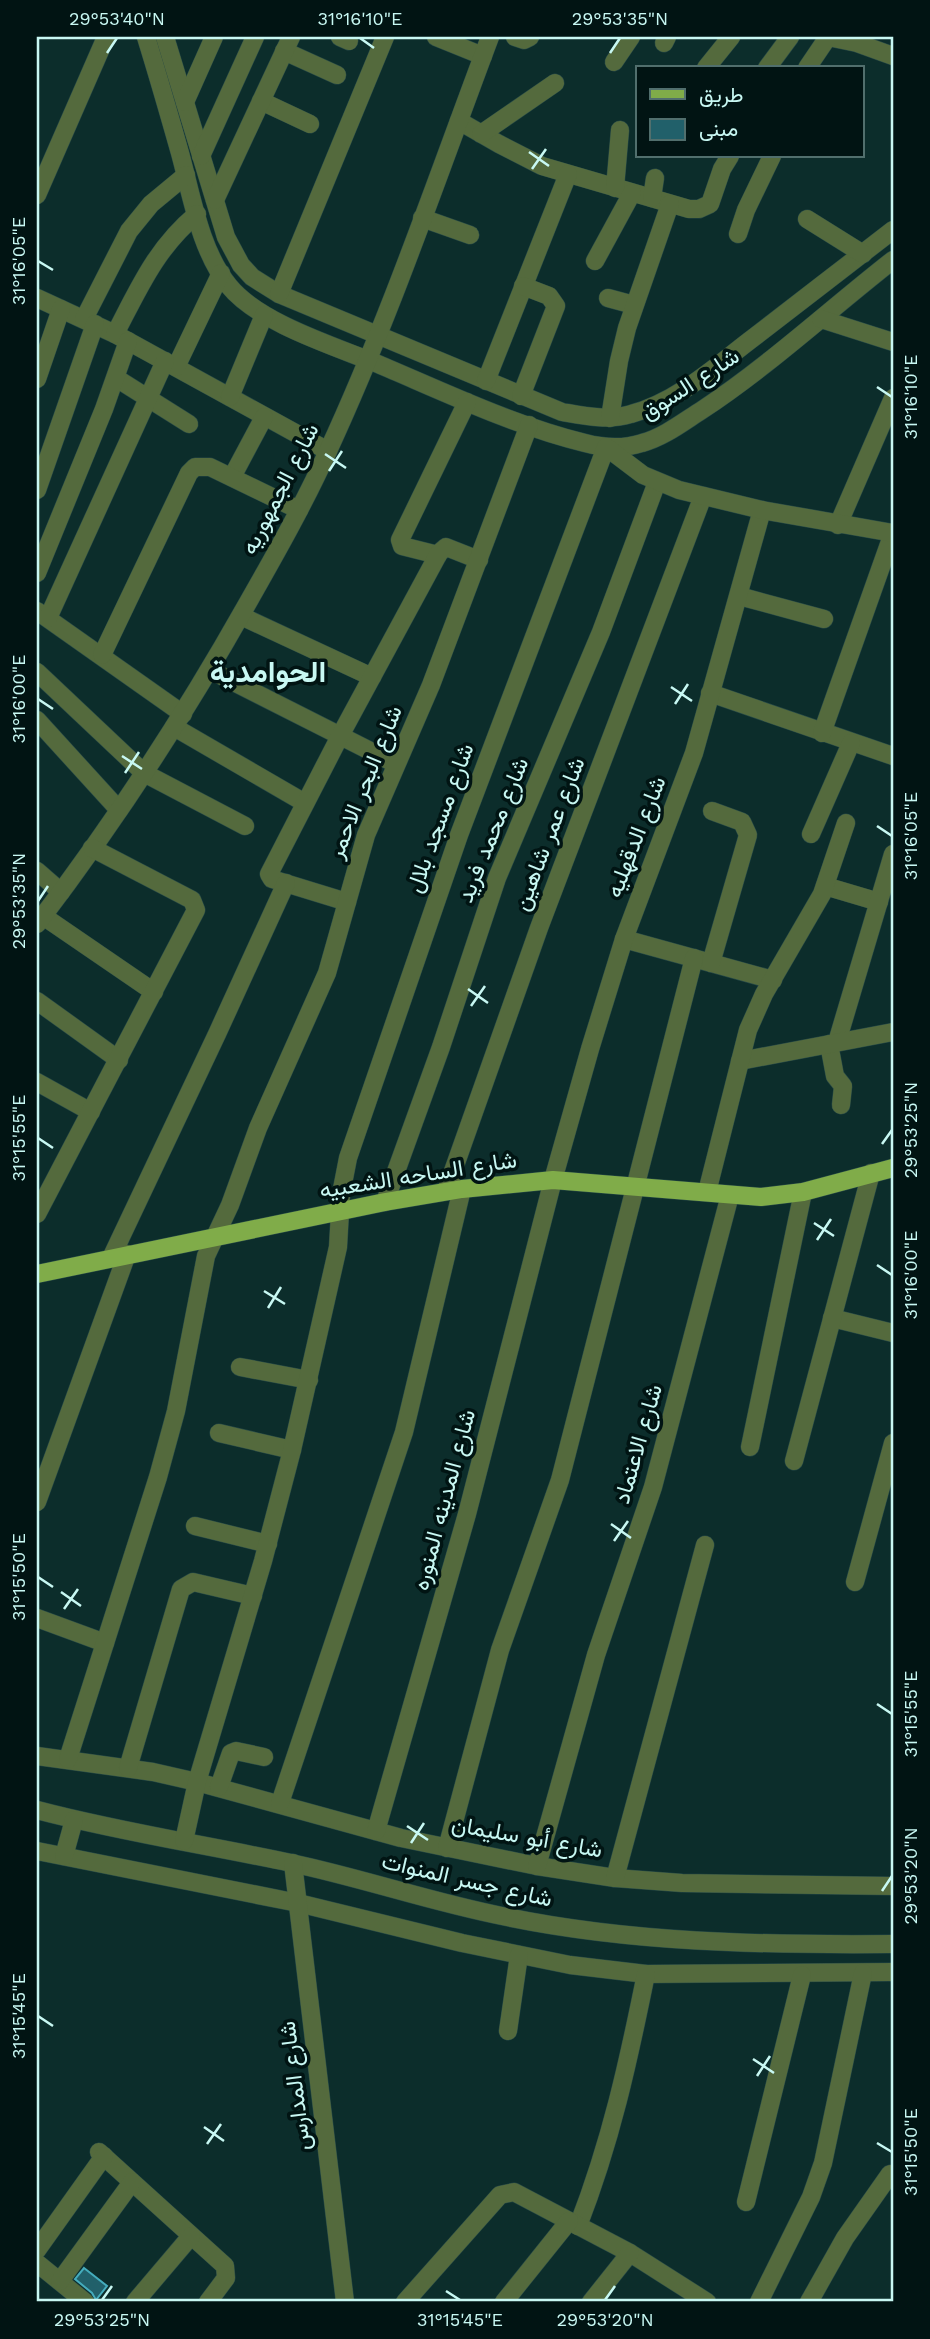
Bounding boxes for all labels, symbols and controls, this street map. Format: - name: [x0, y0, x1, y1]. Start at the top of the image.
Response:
- text: 29°53'40"N: [69, 8, 165, 29]
- text: 31°16'10"E: [318, 8, 402, 29]
- text: 29°53'35"N: [572, 8, 668, 29]
- legend: [636, 66, 864, 158]
- text: طريق: [699, 82, 744, 108]
- text: مبنى: [699, 116, 738, 141]
- text: 31°16'05"E: [8, 217, 29, 305]
- street label: شارع السوق: [636, 342, 745, 427]
- text: 31°16'10"E: [900, 355, 921, 439]
- street label: شارع الجمهوريه: [235, 419, 326, 560]
- text: 31°16'00"E: [8, 654, 29, 744]
- district label: الحوامدية: [210, 654, 326, 690]
- street label: شارع البحر الاحمر: [322, 702, 410, 864]
- street label: شارع مسجد بلال: [400, 740, 481, 897]
- street label: شارع محمد فريد: [452, 754, 536, 907]
- street label: شارع عمر شاهين: [507, 754, 592, 915]
- street label: شارع الدقهليه: [600, 772, 673, 902]
- text: 31°16'05"E: [900, 792, 921, 880]
- text: 29°53'35"N: [8, 853, 29, 949]
- text: 29°53'25"N: [900, 1082, 921, 1178]
- text: 31°15'55"E: [8, 1094, 29, 1182]
- street label: شارع الساحه الشعبيه: [317, 1146, 519, 1206]
- text: 31°16'00"E: [900, 1230, 921, 1320]
- street label: شارع الاعتماد: [608, 1381, 670, 1507]
- street label: شارع المدينه المنوره: [407, 1407, 483, 1594]
- text: 31°15'50"E: [8, 1533, 29, 1621]
- text: 31°15'55"E: [900, 1670, 921, 1758]
- street label: شارع أبو سليمان: [449, 1810, 605, 1866]
- text: 29°53'20"N: [900, 1827, 921, 1925]
- street label: شارع جسر المنوات: [379, 1847, 555, 1915]
- text: 31°15'45"E: [8, 1973, 29, 2059]
- street label: شارع المدارس: [274, 2020, 318, 2152]
- text: 31°15'50"E: [900, 2108, 921, 2196]
- text: 29°53'25"N: [54, 2309, 150, 2330]
- text: 31°15'45"E: [417, 2309, 503, 2330]
- text: 29°53'20"N: [556, 2309, 654, 2330]

